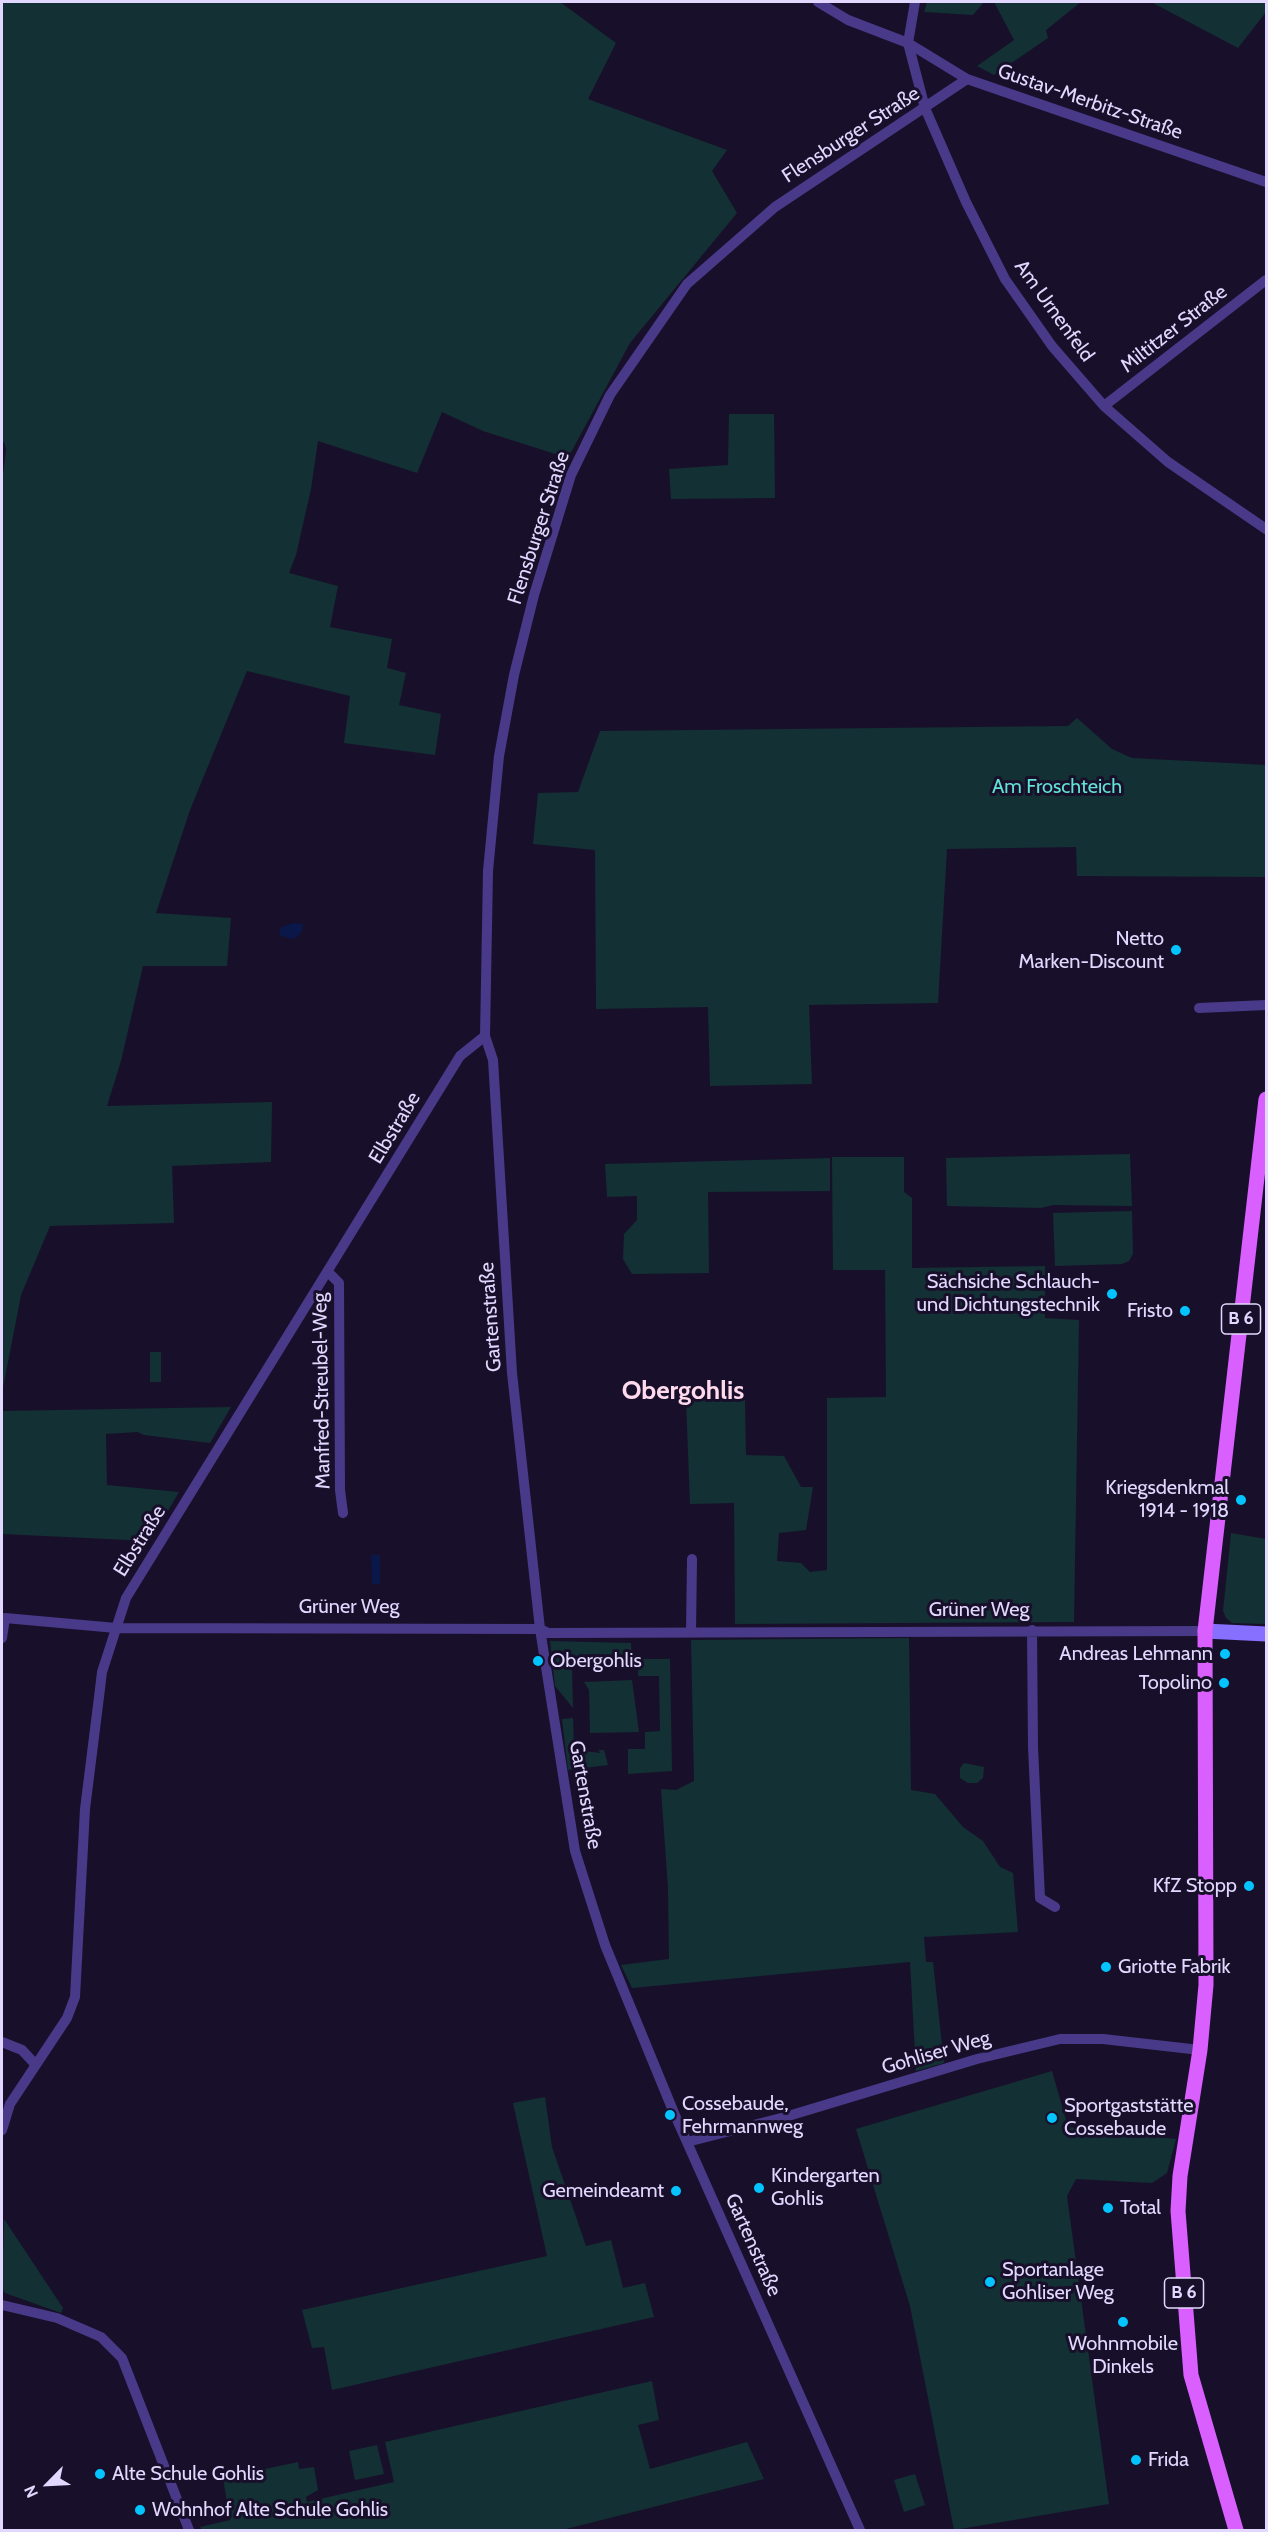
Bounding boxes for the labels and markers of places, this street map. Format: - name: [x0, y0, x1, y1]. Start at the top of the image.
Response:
- place label: Netto Marken-Discount: [1018, 927, 1164, 974]
- marker: Netto Marken-Discount: [1169, 943, 1183, 957]
- place label: Sächsiche Schlauch- und Dichtungstechnik: [917, 1270, 1100, 1317]
- marker: Sächsiche Schlauch- und Dichtungstechnik: [1105, 1287, 1119, 1301]
- place label: Fristo: [1127, 1299, 1173, 1323]
- marker: Fristo: [1178, 1304, 1192, 1318]
- place label: Kriegsdenkmal 1914 - 1918: [1105, 1476, 1229, 1523]
- marker: Kriegsdenkmal 1914 - 1918: [1234, 1493, 1248, 1507]
- place label: Andreas Lehmann: [1059, 1642, 1213, 1666]
- marker: Andreas Lehmann: [1218, 1647, 1232, 1661]
- place label: Obergohlis: [550, 1649, 642, 1673]
- marker: Obergohlis: [531, 1654, 545, 1668]
- place label: Topolino: [1139, 1671, 1212, 1695]
- marker: Topolino: [1217, 1676, 1231, 1690]
- place label: KfZ Stopp: [1153, 1874, 1237, 1898]
- marker: KfZ Stopp: [1242, 1879, 1256, 1893]
- place label: Griotte Fabrik: [1118, 1955, 1230, 1979]
- marker: Griotte Fabrik: [1099, 1960, 1113, 1974]
- place label: Cossebaude, Fehrmannweg: [682, 2092, 803, 2139]
- place label: Sportgaststätte Cossebaude: [1064, 2094, 1193, 2141]
- marker: Cossebaude, Fehrmannweg: [663, 2108, 677, 2122]
- marker: Sportgaststätte Cossebaude: [1045, 2111, 1059, 2125]
- place label: Kindergarten Gohlis: [771, 2164, 880, 2211]
- place label: Gemeindeamt: [542, 2179, 664, 2203]
- marker: Kindergarten Gohlis: [752, 2181, 766, 2195]
- marker: Gemeindeamt: [669, 2184, 683, 2198]
- place label: Total: [1120, 2196, 1161, 2220]
- marker: Total: [1101, 2201, 1115, 2215]
- place label: Sportanlage Gohliser Weg: [1002, 2258, 1114, 2305]
- marker: Sportanlage Gohliser Weg: [983, 2275, 997, 2289]
- marker: Wohnmobile Dinkels: [1116, 2315, 1130, 2329]
- place label: Wohnmobile Dinkels: [1068, 2332, 1178, 2379]
- place label: Frida: [1148, 2448, 1189, 2472]
- marker: Frida: [1129, 2453, 1143, 2467]
- place label: Alte Schule Gohlis: [112, 2462, 264, 2486]
- marker: Alte Schule Gohlis: [93, 2467, 107, 2481]
- place label: Wohnhof Alte Schule Gohlis: [152, 2498, 388, 2522]
- marker: Wohnhof Alte Schule Gohlis: [133, 2503, 147, 2517]

